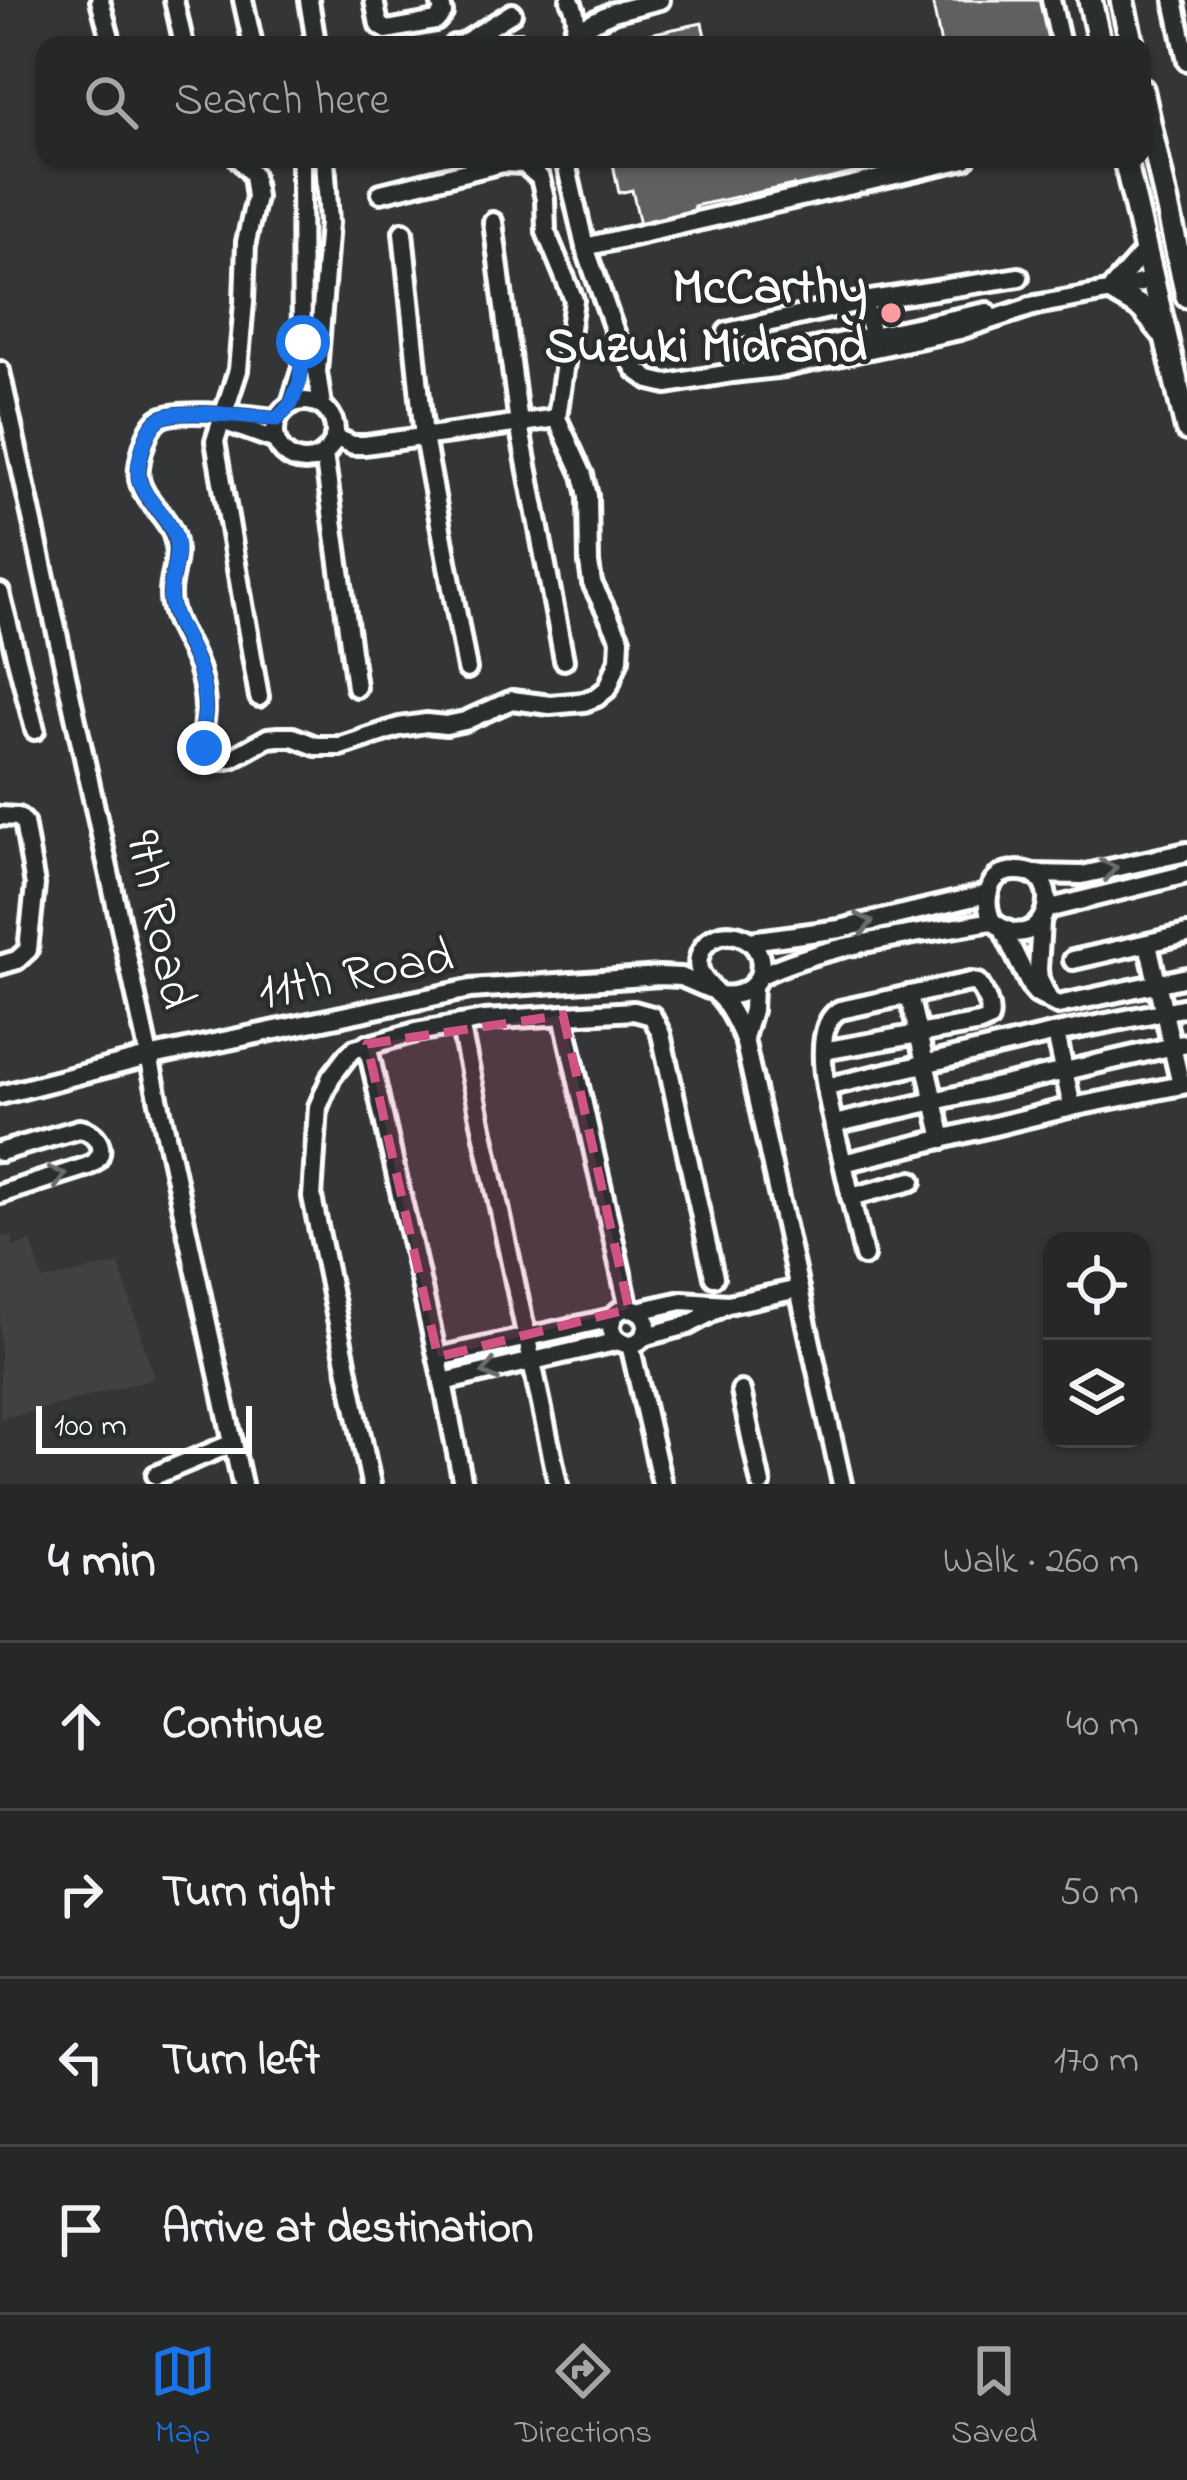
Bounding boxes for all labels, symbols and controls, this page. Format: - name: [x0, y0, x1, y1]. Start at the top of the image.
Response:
- search box: [36, 36, 1151, 168]
- icon: search: [78, 69, 144, 135]
- text: Search here: [174, 69, 390, 135]
- place label: McCarthy Suzuki Midrand: [545, 252, 867, 386]
- marker: McCarthy Suzuki Midrand: [878, 300, 904, 326]
- route start: [276, 315, 330, 369]
- route end: [177, 721, 231, 775]
- street label: 9th Road: [102, 824, 213, 1016]
- one-way arrow: [1099, 857, 1119, 882]
- one-way arrow: [855, 912, 875, 937]
- street label: 11th Road: [252, 921, 460, 1032]
- one-way arrow: [47, 1165, 68, 1190]
- map controls: [1043, 1232, 1151, 1448]
- button: locate: [1043, 1232, 1151, 1340]
- button: layers: [1043, 1340, 1151, 1448]
- one-way arrow: [481, 1357, 501, 1382]
- scale bar: [36, 1400, 252, 1453]
- text: 100 m: [54, 1403, 127, 1451]
- text: 4 min: [48, 1525, 156, 1600]
- text: Walk · 260 m: [943, 1534, 1139, 1591]
- icon: ahead: [48, 1693, 114, 1759]
- text: Continue: [162, 1693, 323, 1759]
- text: 40 m: [1066, 1697, 1139, 1754]
- icon: right: [48, 1861, 114, 1927]
- text: Turn right: [162, 1861, 335, 1927]
- text: 50 m: [1060, 1865, 1139, 1922]
- icon: left: [48, 2029, 114, 2095]
- text: Turn left: [162, 2029, 320, 2095]
- text: 170 m: [1054, 2033, 1139, 2090]
- icon: arrive: [48, 2197, 114, 2263]
- text: Arrive at destination: [162, 2197, 533, 2263]
- tab: Map: [150, 2338, 216, 2458]
- tab: Directions: [515, 2338, 652, 2458]
- tab: Saved: [951, 2338, 1037, 2458]

